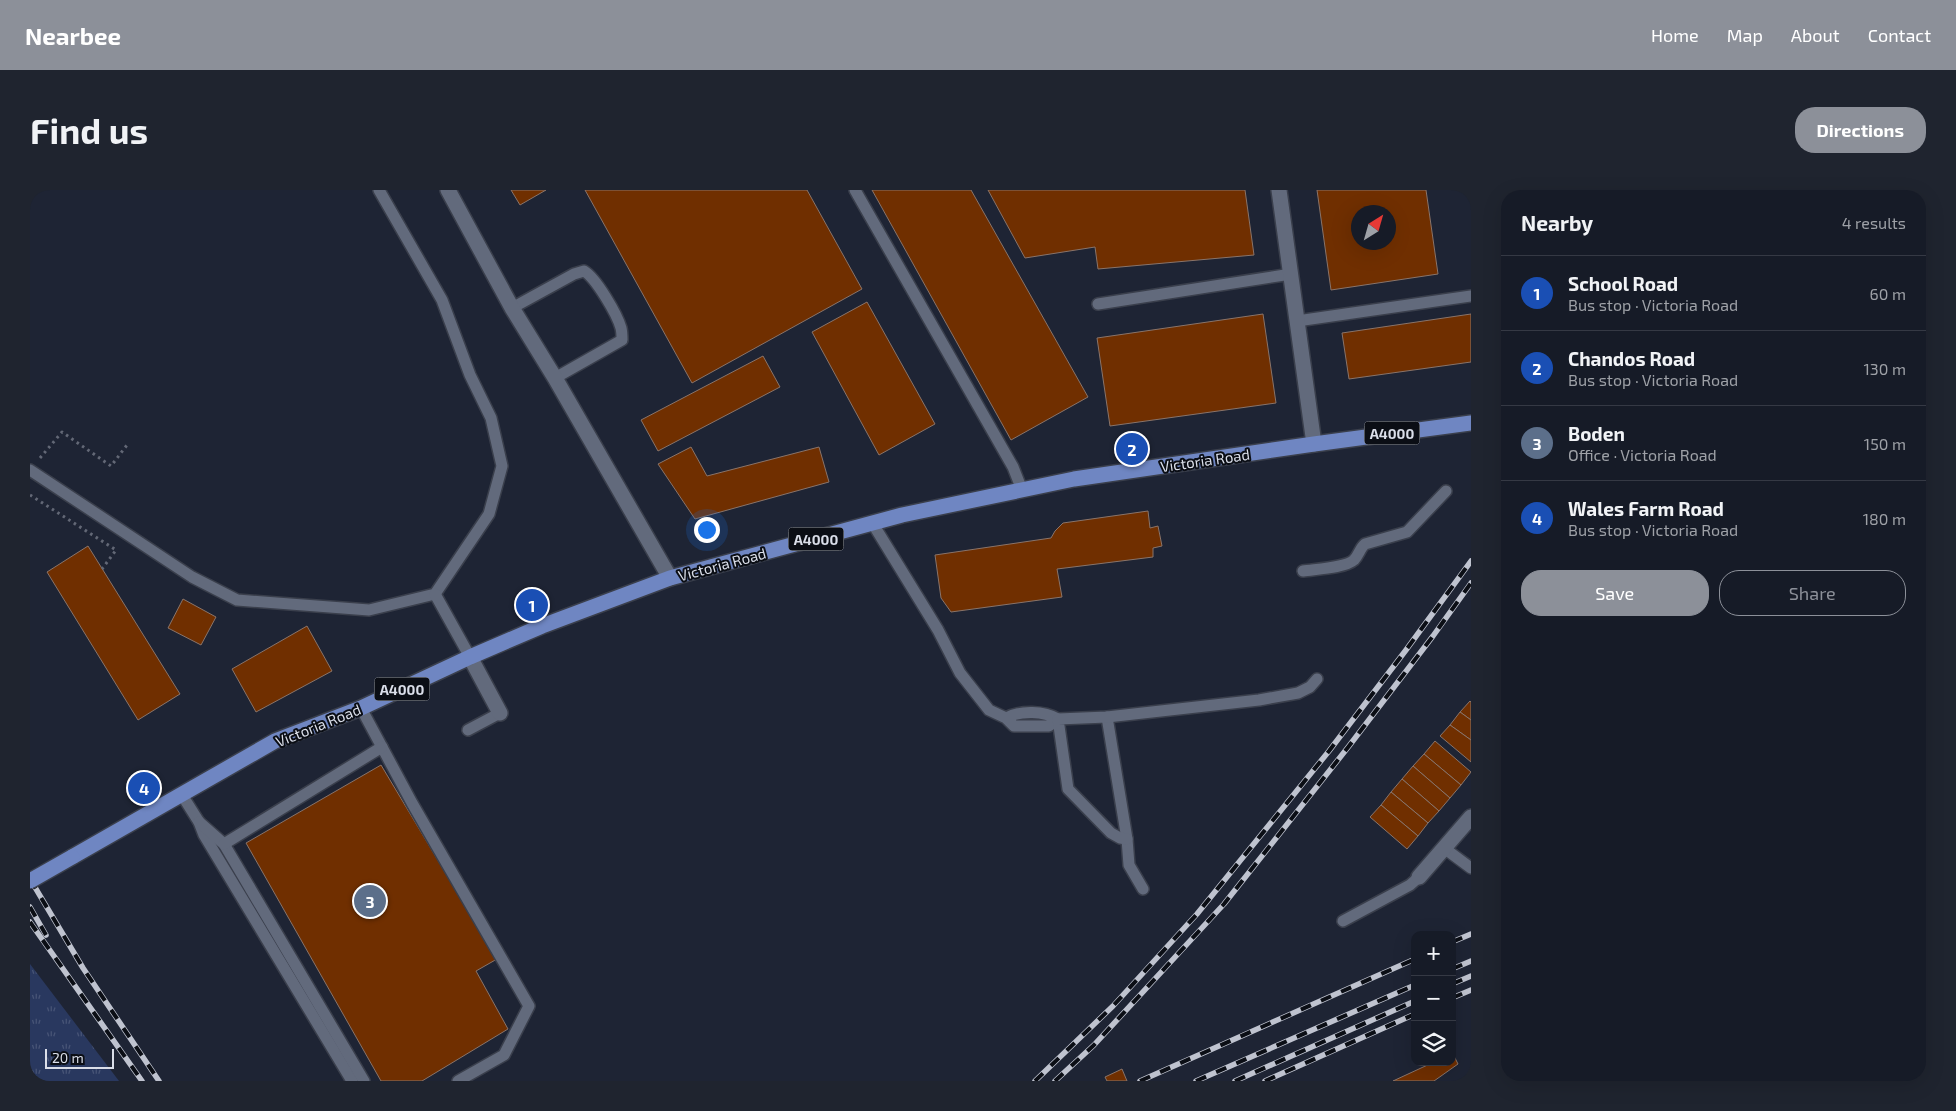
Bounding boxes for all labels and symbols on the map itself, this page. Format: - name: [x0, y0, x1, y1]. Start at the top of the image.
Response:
- north arrow: [1351, 205, 1396, 250]
- road number: A4000: [1364, 422, 1420, 444]
- pin: 2: [1116, 430, 1148, 468]
- street label: Victoria Road: [1159, 445, 1251, 475]
- your location: [694, 517, 720, 543]
- road number: A4000: [788, 528, 844, 550]
- street label: Victoria Road: [676, 544, 768, 584]
- pin: 1: [516, 586, 548, 624]
- road number: A4000: [374, 678, 430, 700]
- street label: Victoria Road: [273, 700, 363, 750]
- pin: 4: [128, 769, 160, 807]
- pin: 3: [354, 882, 386, 920]
- scale bar: [45, 1046, 114, 1069]

